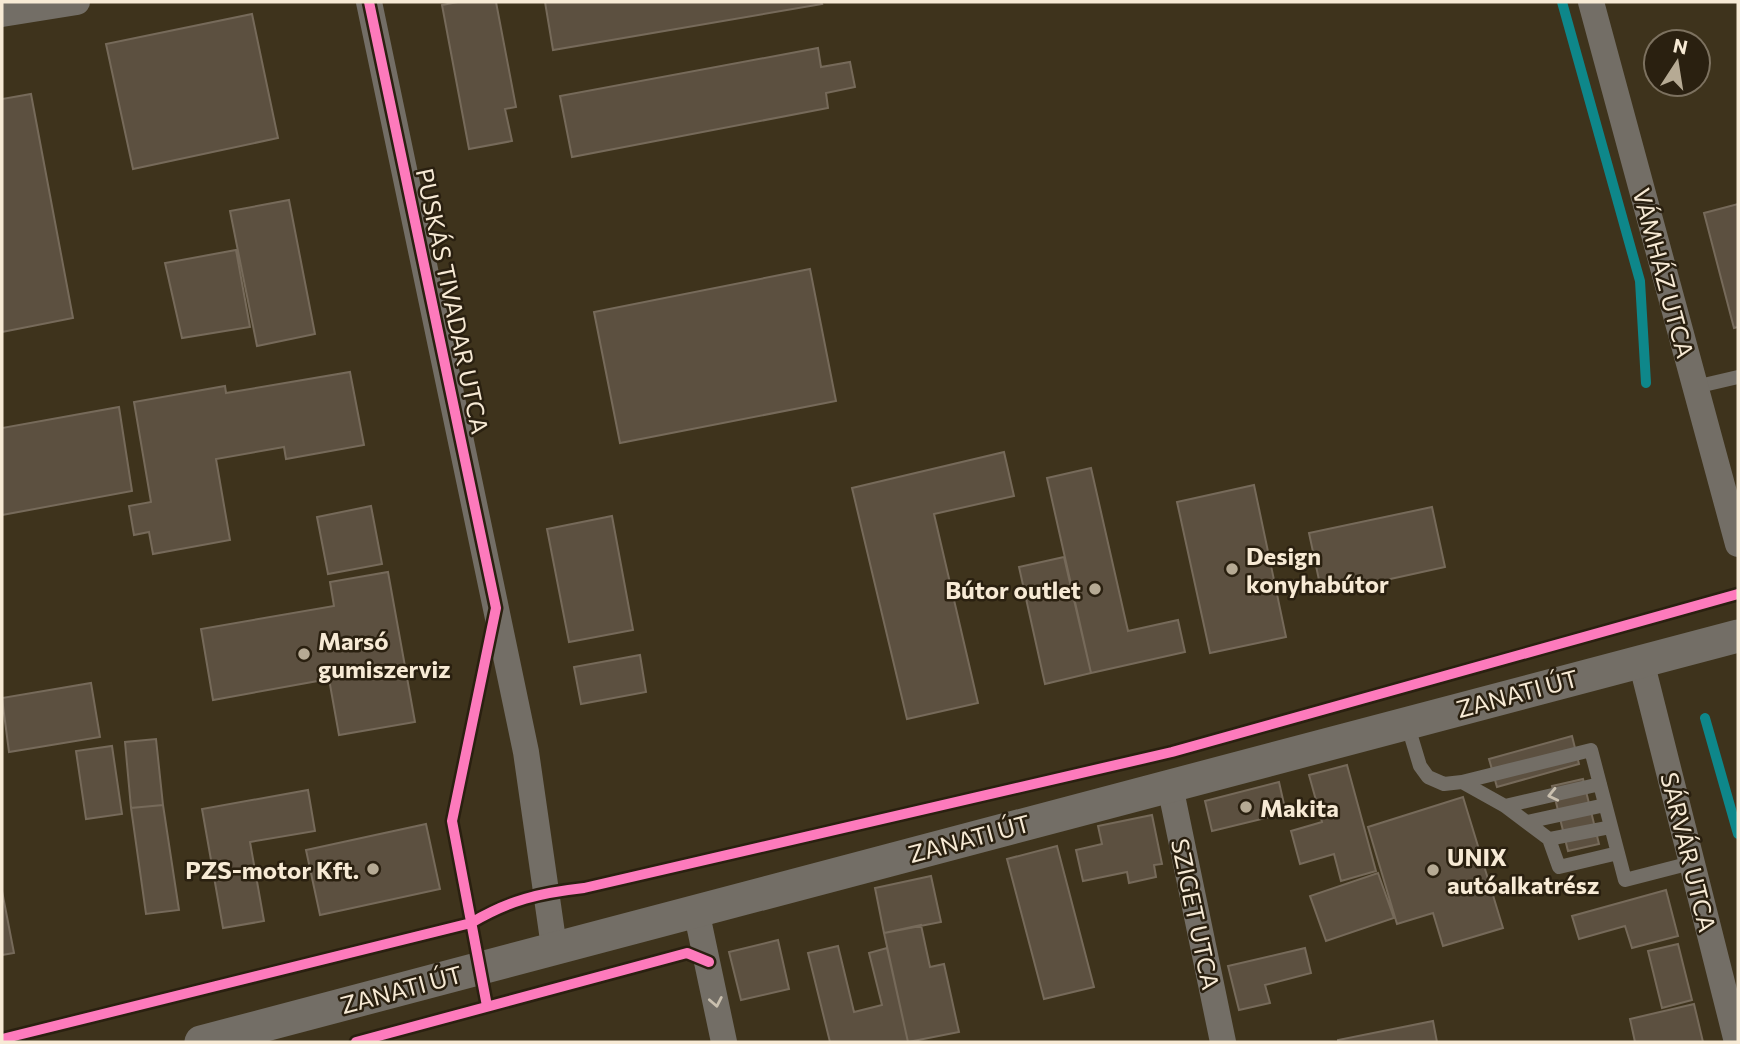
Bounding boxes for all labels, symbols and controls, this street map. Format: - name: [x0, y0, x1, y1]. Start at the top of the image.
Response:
- north arrow: [1642, 28, 1712, 98]
- text: N: [1671, 33, 1690, 59]
- street label: PUSKÁS TIVADAR UTCA: [411, 166, 495, 436]
- street label: VÁMHÁZ UTCA: [1627, 185, 1701, 361]
- place label: Design konyhabútor: [1246, 541, 1389, 598]
- marker: Design konyhabútor: [1224, 561, 1240, 577]
- place label: Bútor outlet: [945, 575, 1081, 604]
- marker: Bútor outlet: [1087, 581, 1103, 597]
- place label: Marsó gumiszerviz: [318, 626, 451, 683]
- marker: Marsó gumiszerviz: [296, 646, 312, 662]
- street label: ZANATI ÚT: [1453, 663, 1581, 723]
- street label: SÁRVÁR UTCA: [1655, 769, 1723, 935]
- one-way arrow: [1547, 787, 1559, 802]
- place label: Makita: [1260, 793, 1339, 822]
- marker: Makita: [1238, 799, 1254, 815]
- street label: ZANATI ÚT: [905, 808, 1033, 868]
- street label: SZIGET UTCA: [1166, 836, 1226, 992]
- place label: UNIX autóalkatrész: [1447, 842, 1599, 899]
- place label: PZS-motor Kft.: [185, 855, 359, 884]
- marker: PZS-motor Kft.: [365, 861, 381, 877]
- marker: UNIX autóalkatrész: [1425, 862, 1441, 878]
- street label: ZANATI ÚT: [337, 959, 465, 1019]
- one-way arrow: [708, 996, 723, 1008]

